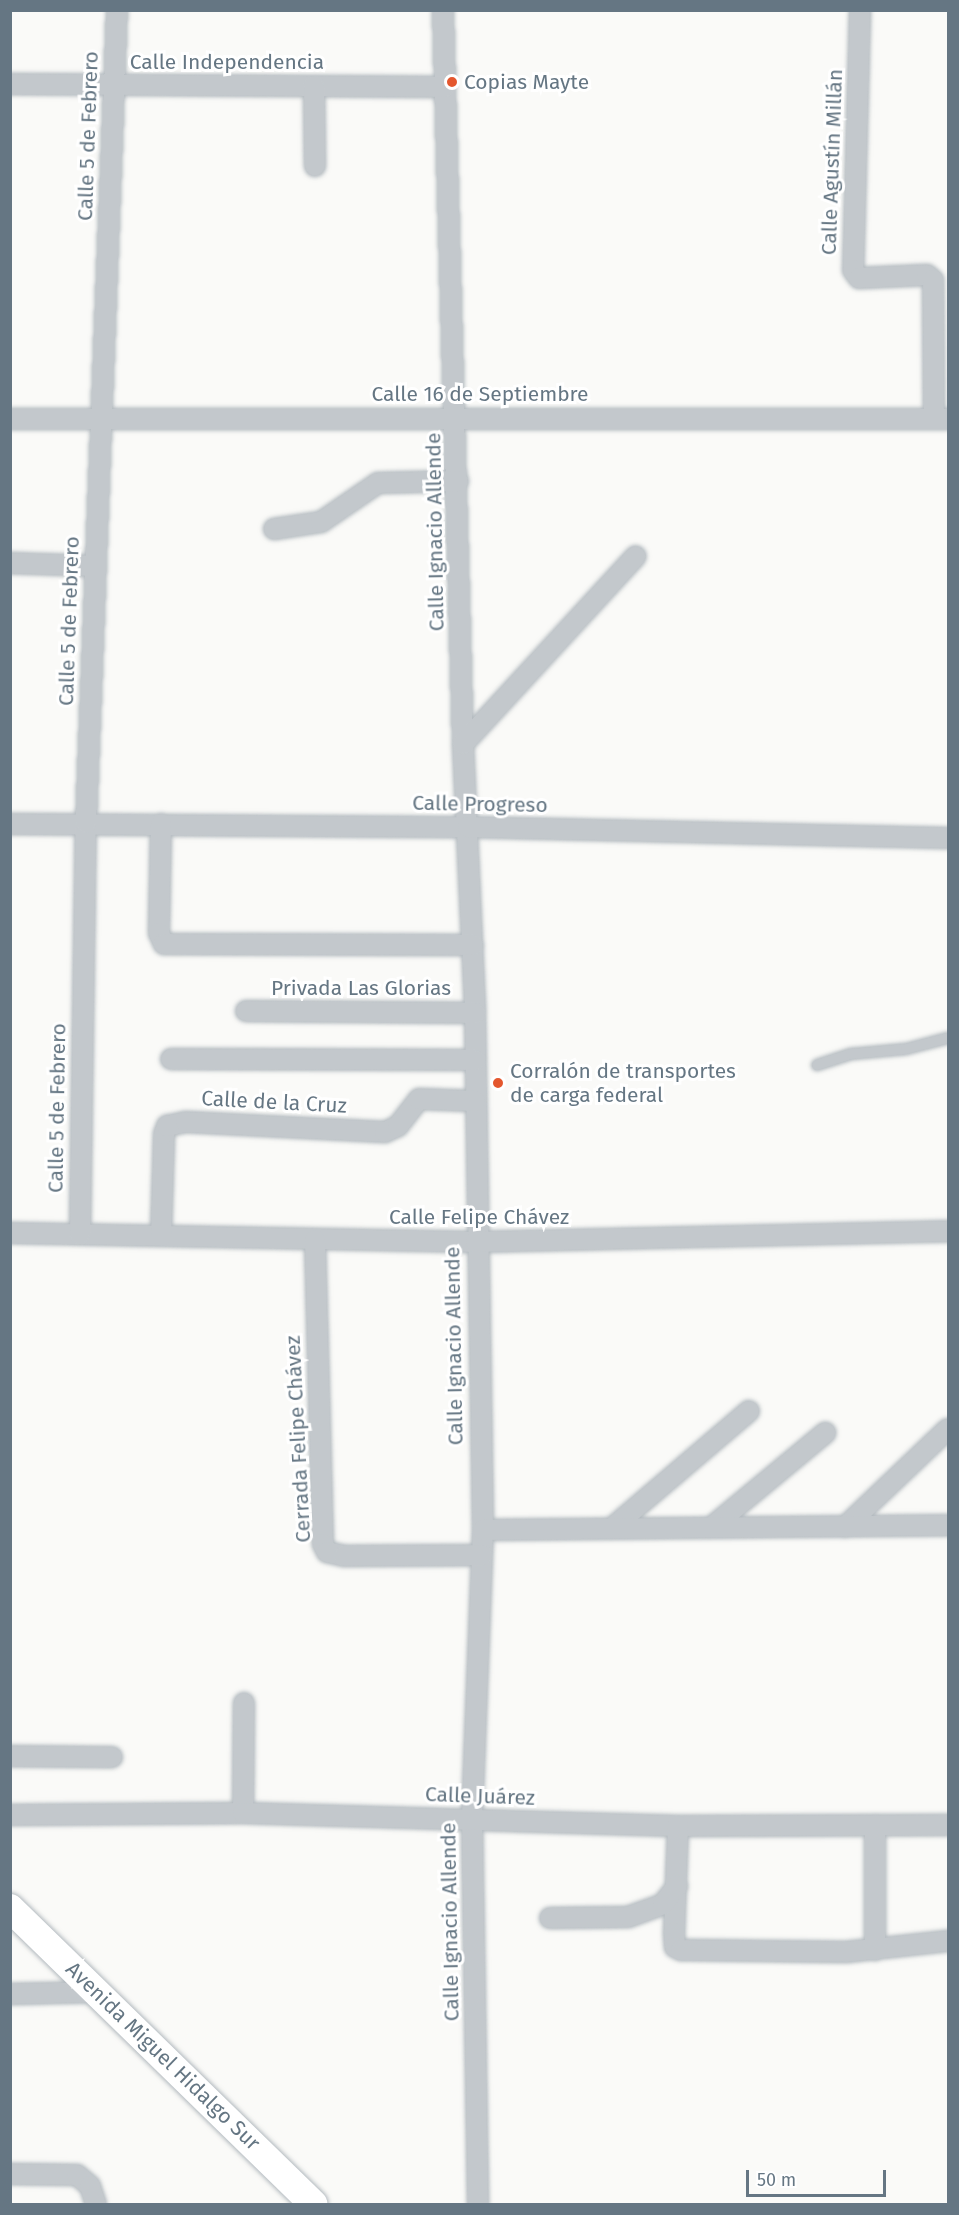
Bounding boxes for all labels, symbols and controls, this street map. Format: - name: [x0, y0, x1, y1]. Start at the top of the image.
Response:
- street label: Calle Independencia: [130, 49, 324, 75]
- street label: Calle 5 de Febrero: [72, 51, 104, 221]
- street label: Calle Agustín Millán: [816, 68, 848, 256]
- place label: Copias Mayte: [464, 69, 589, 95]
- marker: Copias Mayte: [445, 75, 459, 89]
- street label: Calle 16 de Septiembre: [371, 381, 589, 407]
- street label: Calle Ignacio Allende: [421, 432, 449, 632]
- street label: Calle 5 de Febrero: [53, 536, 85, 706]
- street label: Calle Progreso: [412, 790, 548, 818]
- street label: Privada Las Glorias: [271, 975, 451, 1001]
- street label: Calle 5 de Febrero: [43, 1023, 71, 1193]
- place label: Corralón de transportes de carga federal: [510, 1058, 736, 1108]
- marker: Corralón de transportes de carga federal: [491, 1076, 505, 1090]
- street label: Calle de la Cruz: [201, 1086, 347, 1118]
- street label: Calle Felipe Chávez: [389, 1204, 569, 1230]
- street label: Calle Ignacio Allende: [440, 1246, 468, 1446]
- street label: Cerrada Felipe Chávez: [280, 1335, 316, 1543]
- street label: Calle Juárez: [425, 1781, 535, 1811]
- street label: Calle Ignacio Allende: [436, 1822, 464, 2022]
- street label: Avenida Miguel Hidalgo Sur: [61, 1957, 265, 2155]
- scale bar: [749, 2158, 888, 2196]
- text: 50 m: [757, 2169, 796, 2191]

